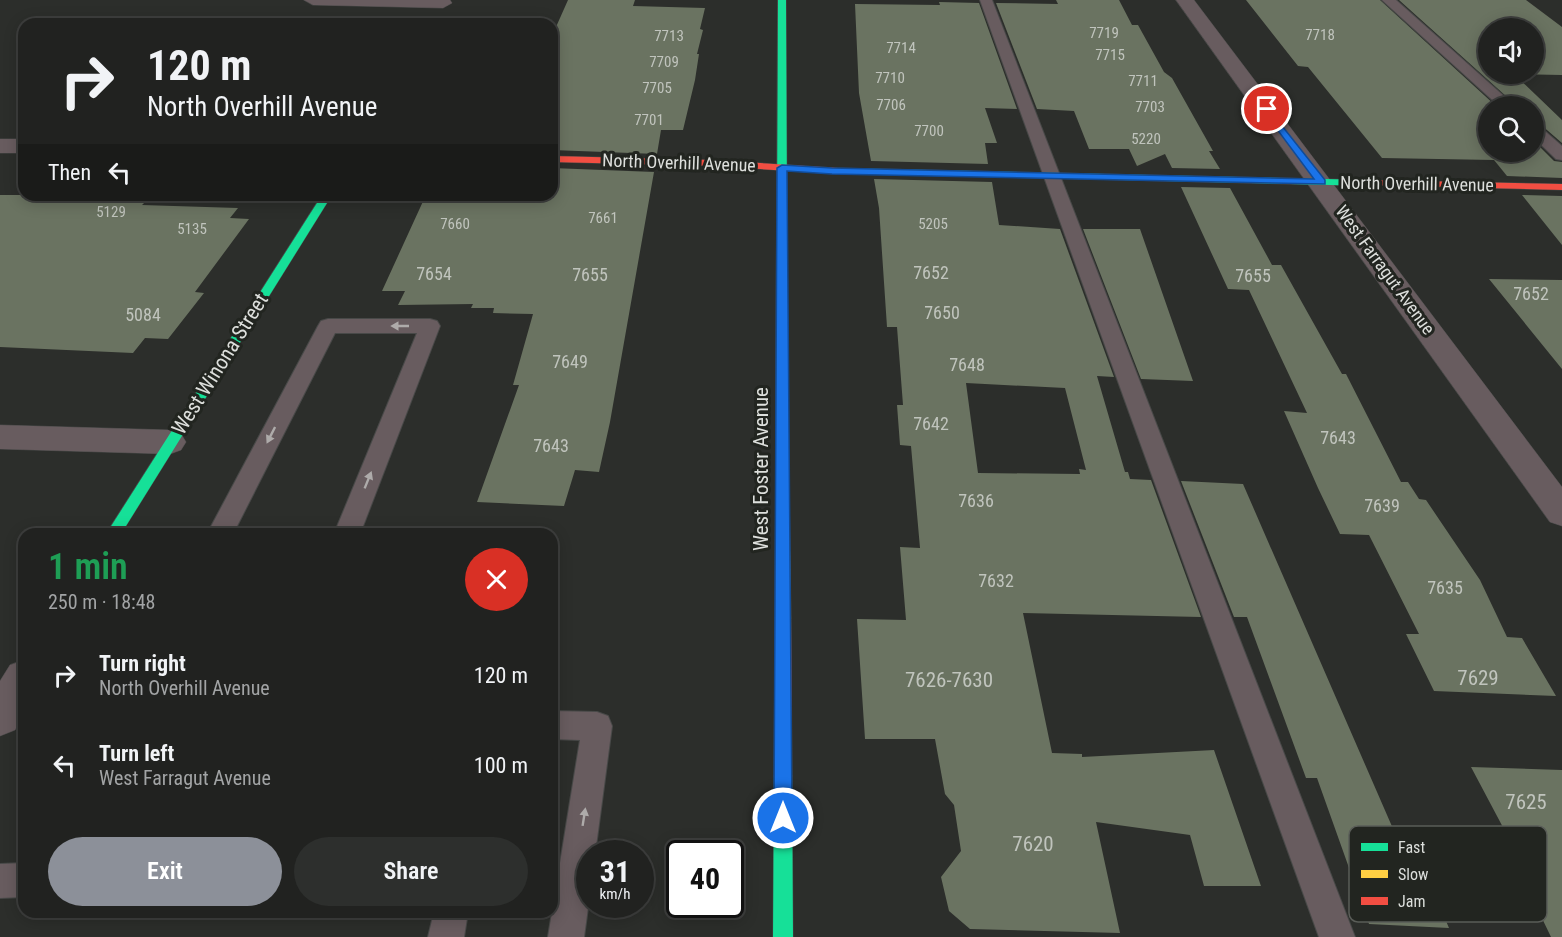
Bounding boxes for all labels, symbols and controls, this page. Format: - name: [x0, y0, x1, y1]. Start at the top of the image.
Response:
- map controls: [1478, 18, 1544, 162]
- button: sound: [1478, 18, 1544, 84]
- house number: 7719: [1089, 24, 1119, 42]
- house number: 7718: [1305, 26, 1335, 44]
- house number: 7713: [654, 27, 684, 45]
- house number: 7714: [886, 39, 916, 57]
- text: 120 m: [147, 41, 252, 90]
- icon: right: [48, 42, 126, 120]
- house number: 7715: [1095, 46, 1125, 64]
- house number: 7709: [649, 53, 679, 71]
- house number: 7710: [875, 69, 905, 87]
- house number: 7711: [1128, 72, 1158, 90]
- house number: 7705: [642, 79, 672, 97]
- pin: [1241, 83, 1292, 134]
- text: North Overhill Avenue: [147, 91, 377, 123]
- icon: arrive: [1250, 92, 1283, 125]
- house number: 7706: [876, 96, 906, 114]
- button: search: [1478, 96, 1544, 162]
- house number: 7703: [1135, 98, 1165, 116]
- house number: 7701: [634, 111, 664, 129]
- house number: 7700: [914, 122, 944, 140]
- house number: 5220: [1131, 130, 1161, 148]
- street label: North Overhill Avenue: [602, 149, 756, 176]
- icon: left: [103, 156, 136, 189]
- text: Then: [48, 160, 91, 185]
- street label: North Overhill Avenue: [1340, 172, 1494, 195]
- street label: West Farragut Avenue: [1331, 201, 1439, 338]
- house number: 5129: [96, 203, 126, 221]
- house number: 7661: [588, 209, 618, 227]
- house number: 7660: [440, 215, 470, 233]
- house number: 5205: [918, 215, 948, 233]
- house number: 5135: [177, 220, 207, 238]
- house number: 7652: [913, 262, 949, 283]
- house number: 7654: [416, 263, 452, 284]
- house number: 7655: [572, 264, 608, 285]
- house number: 7655: [1235, 265, 1271, 286]
- house number: 7652: [1513, 283, 1549, 304]
- street label: West Winona Street: [167, 289, 273, 439]
- house number: 7650: [924, 302, 960, 323]
- house number: 5084: [125, 304, 161, 325]
- one-way arrow: [390, 321, 409, 331]
- house number: 7649: [552, 351, 588, 372]
- house number: 7648: [949, 354, 985, 375]
- street label: West Foster Avenue: [749, 387, 773, 551]
- house number: 7642: [913, 413, 949, 434]
- one-way arrow: [266, 427, 276, 444]
- house number: 7643: [1320, 427, 1356, 448]
- house number: 7643: [533, 435, 569, 456]
- one-way arrow: [364, 470, 374, 488]
- house number: 7636: [958, 490, 994, 511]
- house number: 7639: [1364, 495, 1400, 516]
- text: 1 min: [48, 546, 128, 588]
- button: close: [465, 548, 528, 611]
- house number: 7632: [978, 570, 1014, 591]
- house number: 7635: [1427, 577, 1463, 598]
- text: 250 m · 18:48: [48, 590, 155, 614]
- text: Turn right: [99, 651, 186, 676]
- icon: right: [48, 659, 81, 692]
- text: 120 m: [474, 663, 528, 688]
- house number: 7629: [1457, 666, 1499, 690]
- house number: 7626-7630: [905, 668, 993, 692]
- text: North Overhill Avenue: [99, 676, 270, 700]
- text: Turn left: [99, 741, 174, 766]
- icon: left: [48, 749, 81, 782]
- text: 100 m: [474, 753, 528, 778]
- text: West Farragut Avenue: [99, 766, 271, 790]
- position arrow: [751, 786, 815, 850]
- house number: 7625: [1505, 790, 1547, 814]
- one-way arrow: [579, 807, 588, 826]
- legend: [1349, 826, 1547, 922]
- house number: 7620: [1012, 832, 1054, 856]
- button: Exit: [48, 837, 282, 906]
- button: Share: [294, 837, 528, 906]
- text: Fast: [1398, 838, 1425, 857]
- speed limit sign: 40: [666, 840, 744, 918]
- text: 31: [600, 854, 630, 889]
- text: Slow: [1398, 865, 1428, 884]
- text: km/h: [600, 885, 630, 903]
- text: Jam: [1398, 892, 1425, 911]

